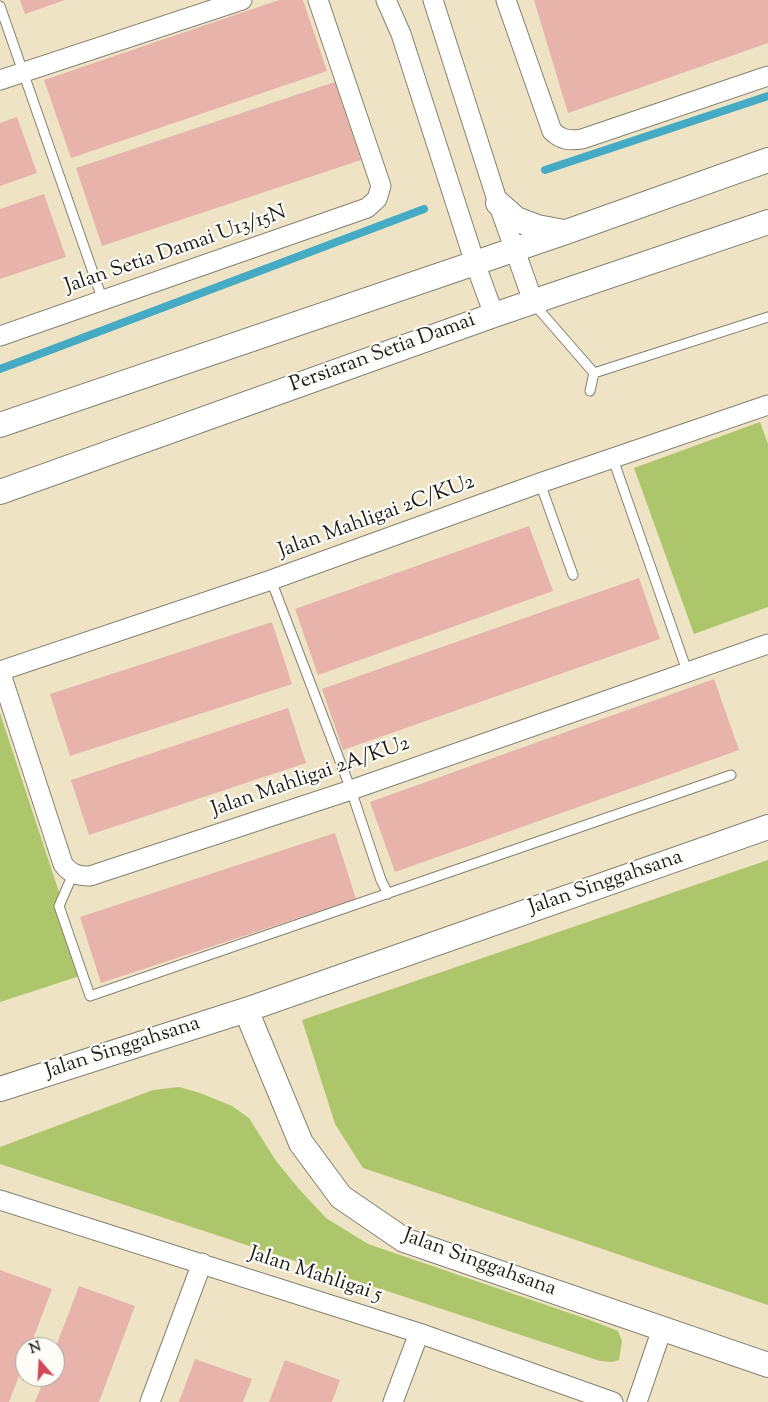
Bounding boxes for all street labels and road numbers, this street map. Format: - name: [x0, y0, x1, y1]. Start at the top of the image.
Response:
- street label: Jalan Setia Damai U13/15N: [62, 201, 290, 301]
- street label: Persiaran Setia Damai: [287, 309, 479, 399]
- street label: Jalan Mahligai 2C/KU2: [275, 471, 479, 565]
- street label: Jalan Mahligai 2A/KU2: [209, 732, 413, 824]
- street label: Jalan Singgahsana: [526, 846, 686, 922]
- street label: Jalan Singgahsana: [42, 1012, 204, 1086]
- street label: Jalan Singgahsana: [399, 1225, 559, 1303]
- street label: Jalan Mahligai 5: [245, 1243, 385, 1309]

